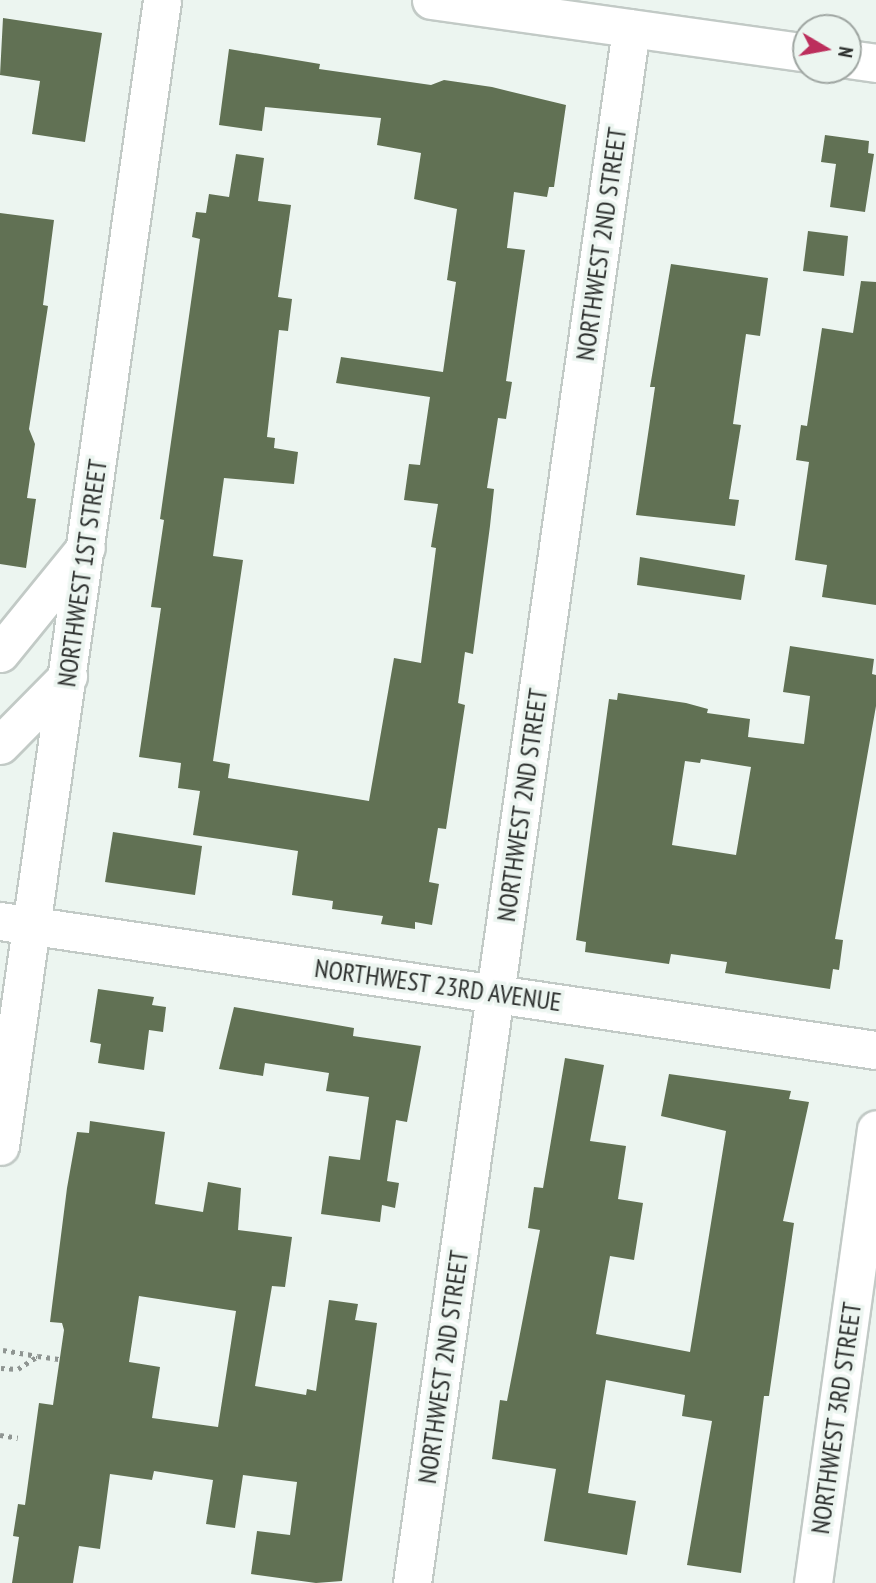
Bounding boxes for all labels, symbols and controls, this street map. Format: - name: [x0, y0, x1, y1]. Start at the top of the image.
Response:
- north arrow: [792, 14, 862, 84]
- text: N: [833, 45, 858, 59]
- street label: NORTHWEST 2ND STREET: [569, 125, 633, 363]
- street label: NORTHWEST 1ST STREET: [50, 456, 114, 690]
- street label: NORTHWEST 2ND STREET: [490, 686, 554, 924]
- street label: NORTHWEST 23RD AVENUE: [312, 952, 564, 1018]
- street label: NORTHWEST 2ND STREET: [411, 1248, 475, 1486]
- street label: NORTHWEST 3RD STREET: [804, 1300, 868, 1536]

